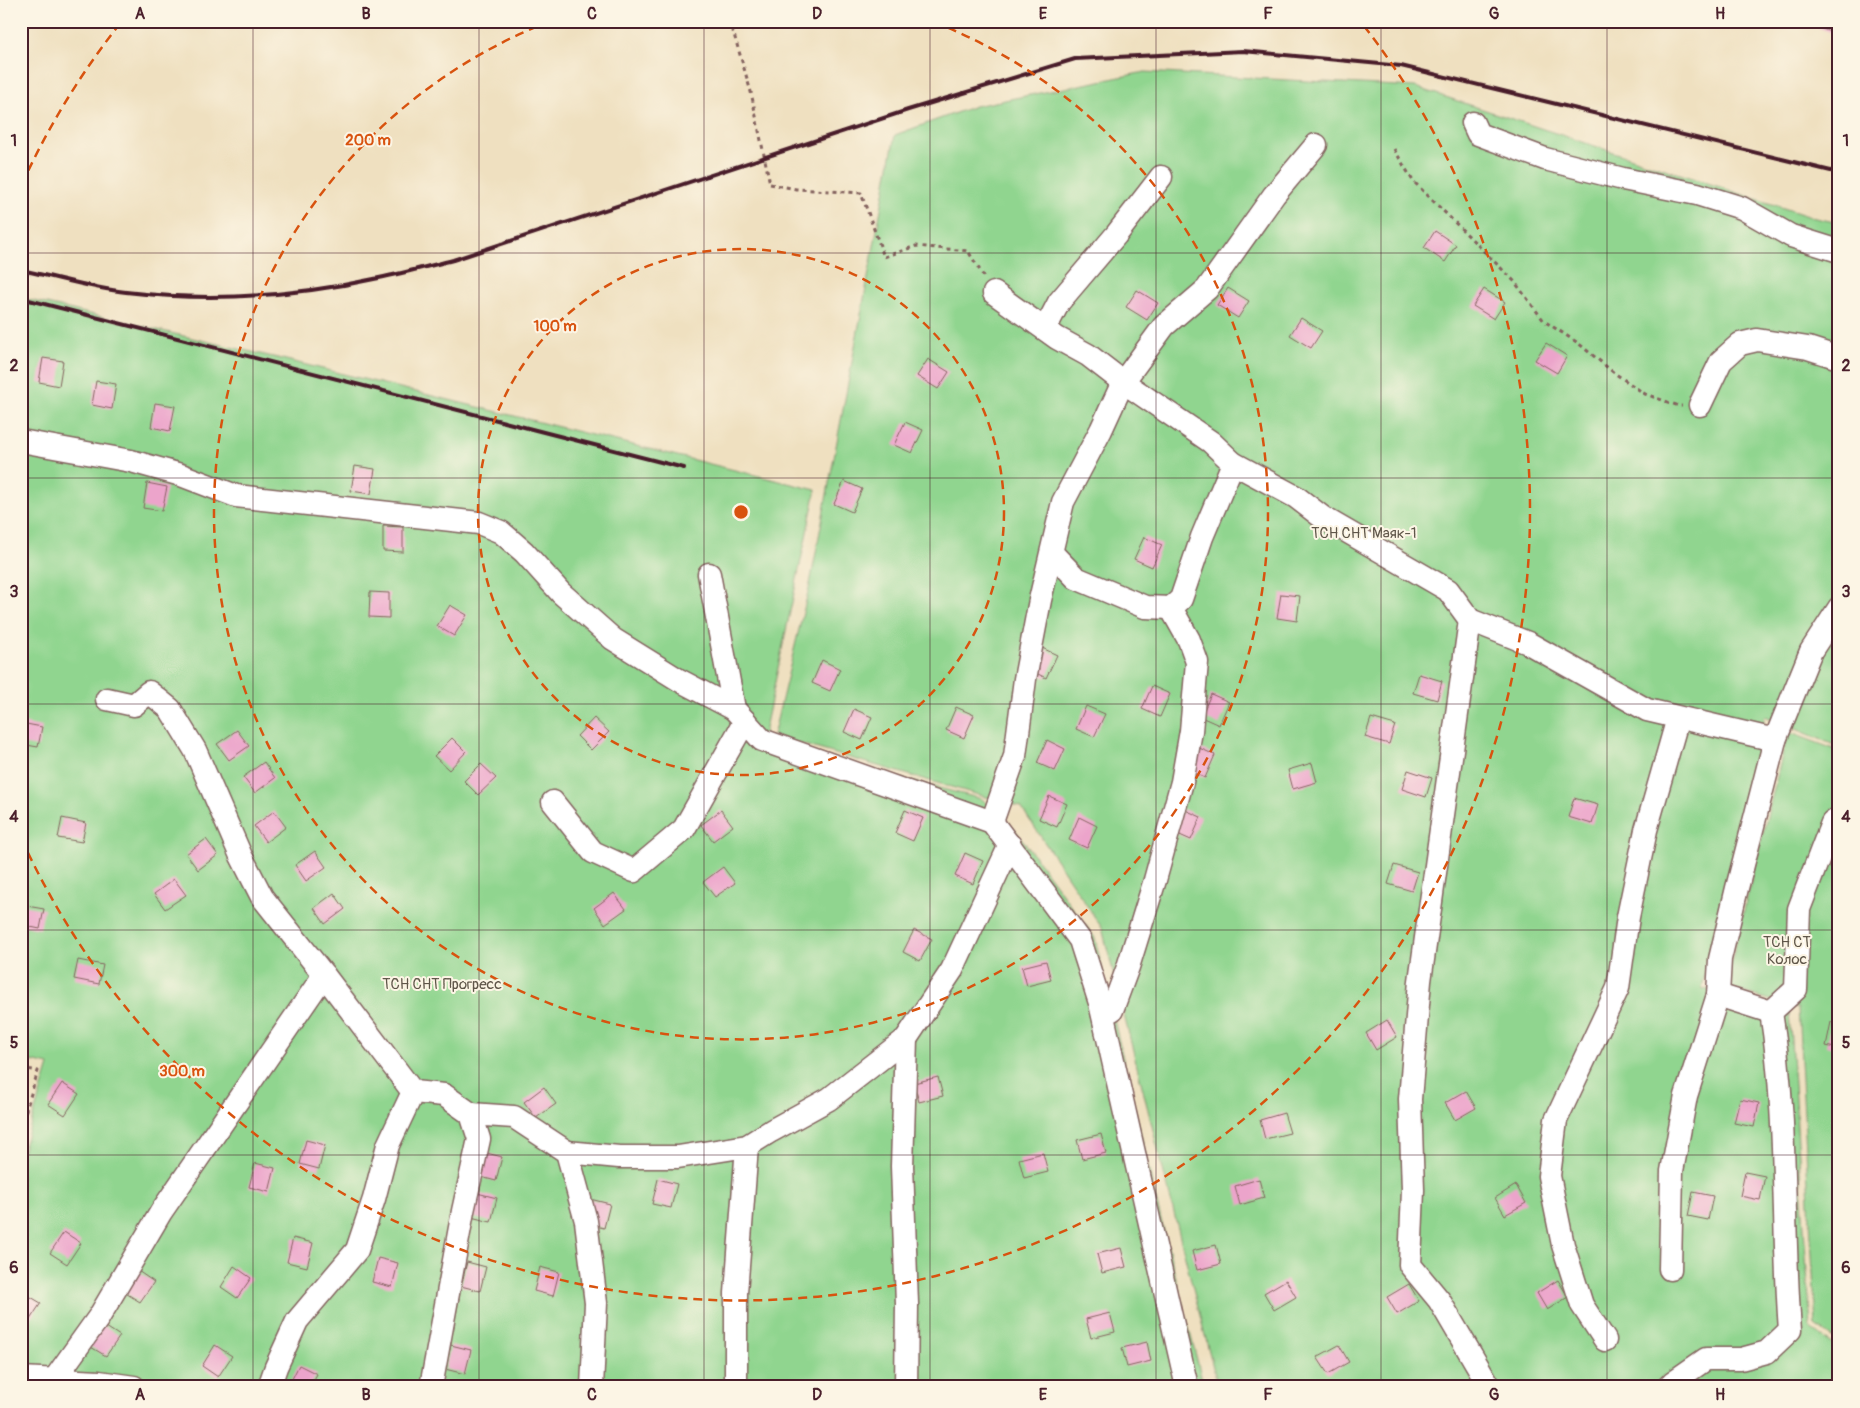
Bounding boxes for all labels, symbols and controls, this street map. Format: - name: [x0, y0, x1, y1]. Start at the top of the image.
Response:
- text: A: [135, 4, 146, 24]
- text: B: [361, 4, 371, 24]
- text: C: [587, 4, 597, 24]
- text: D: [812, 4, 822, 24]
- text: E: [1039, 4, 1048, 24]
- text: F: [1263, 4, 1273, 24]
- text: G: [1489, 4, 1500, 24]
- text: H: [1715, 4, 1725, 24]
- text: 1: [11, 131, 17, 151]
- text: 200 m: [345, 131, 391, 150]
- text: 1: [1843, 131, 1849, 151]
- text: 100 m: [534, 317, 576, 336]
- text: 2: [10, 356, 19, 376]
- text: 2: [1842, 356, 1851, 376]
- centre of rings: [732, 503, 750, 521]
- park label: ТСН СНТ Маяк-1: [1311, 524, 1417, 543]
- text: 3: [10, 582, 19, 602]
- text: 3: [1842, 582, 1851, 602]
- text: 4: [9, 807, 19, 827]
- text: 4: [1841, 807, 1851, 827]
- park label: ТСН СТ Колос: [1763, 933, 1811, 969]
- park label: ТСН СНТ Прогресс: [382, 975, 502, 994]
- text: 5: [10, 1033, 19, 1053]
- text: 5: [1842, 1033, 1851, 1053]
- text: 300 m: [159, 1062, 205, 1081]
- text: 6: [9, 1258, 19, 1278]
- text: 6: [1841, 1258, 1851, 1278]
- text: A: [135, 1385, 146, 1405]
- text: B: [361, 1385, 371, 1405]
- text: C: [587, 1385, 597, 1405]
- text: D: [812, 1385, 822, 1405]
- text: E: [1039, 1385, 1048, 1405]
- text: F: [1263, 1385, 1273, 1405]
- text: G: [1489, 1385, 1500, 1405]
- text: H: [1715, 1385, 1725, 1405]

